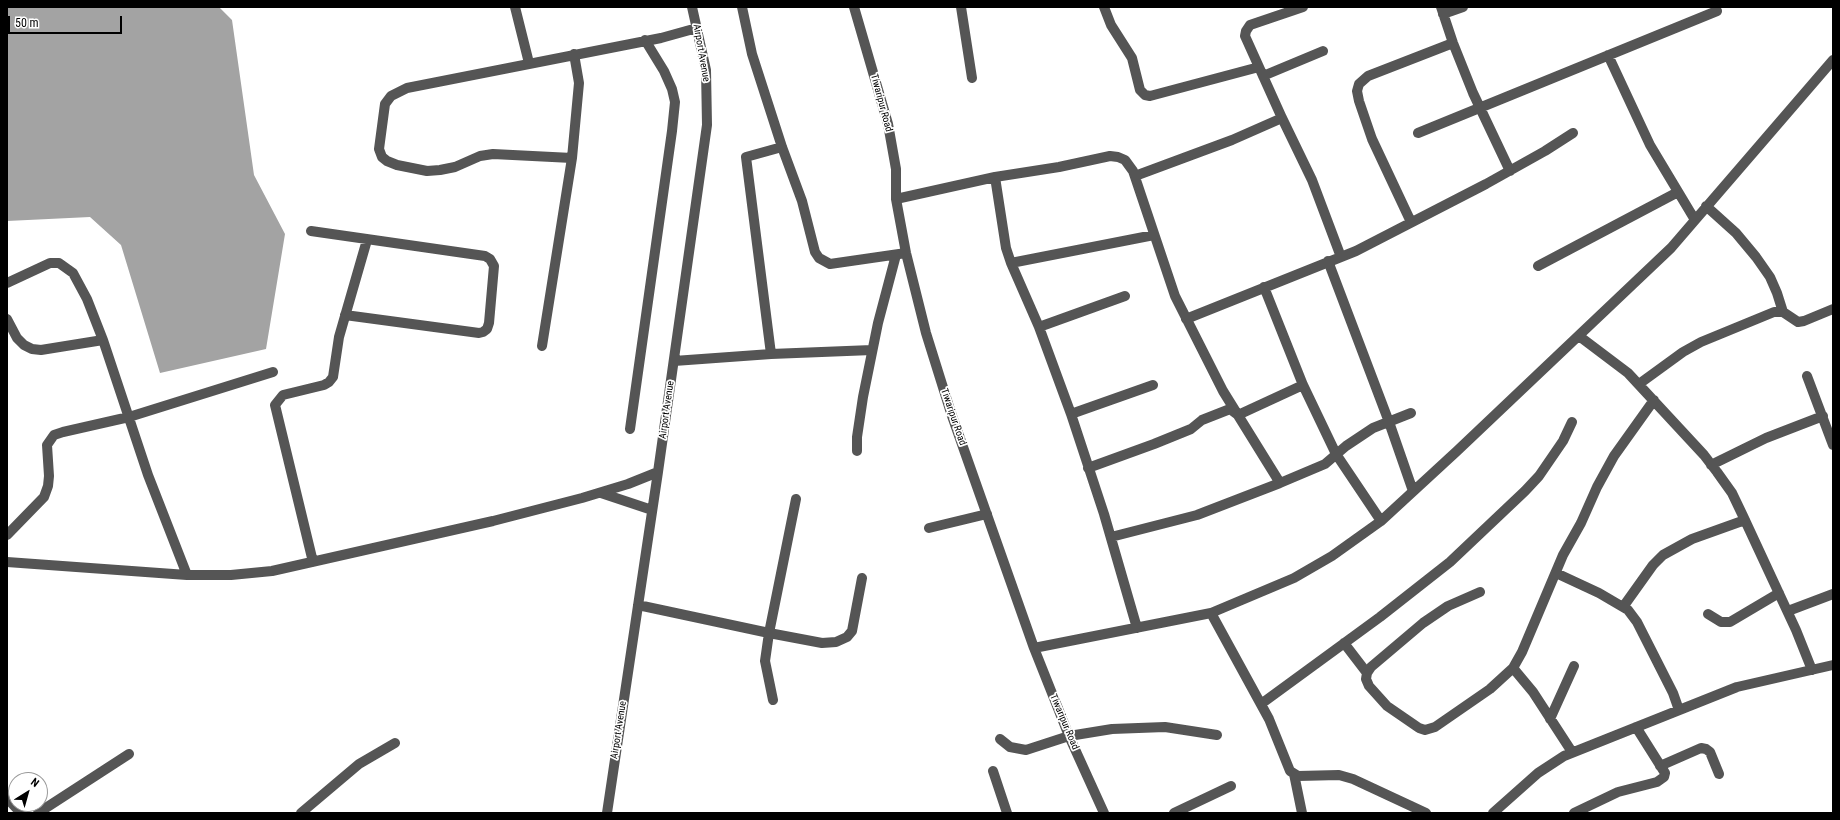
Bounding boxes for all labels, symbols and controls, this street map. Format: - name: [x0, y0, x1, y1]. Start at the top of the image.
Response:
- scale bar: [10, 8, 124, 34]
- text: 50 m: [15, 16, 39, 30]
- street label: Airport Avenue: [690, 23, 712, 83]
- street label: Tiwaripur Road: [868, 73, 894, 133]
- street label: Airport Avenue: [657, 380, 677, 440]
- street label: Tiwaripur Road: [938, 387, 968, 447]
- street label: Tiwaripur Road: [1047, 692, 1081, 752]
- street label: Airport Avenue: [609, 700, 629, 760]
- north arrow: [8, 772, 48, 812]
- text: N: [28, 776, 42, 790]

